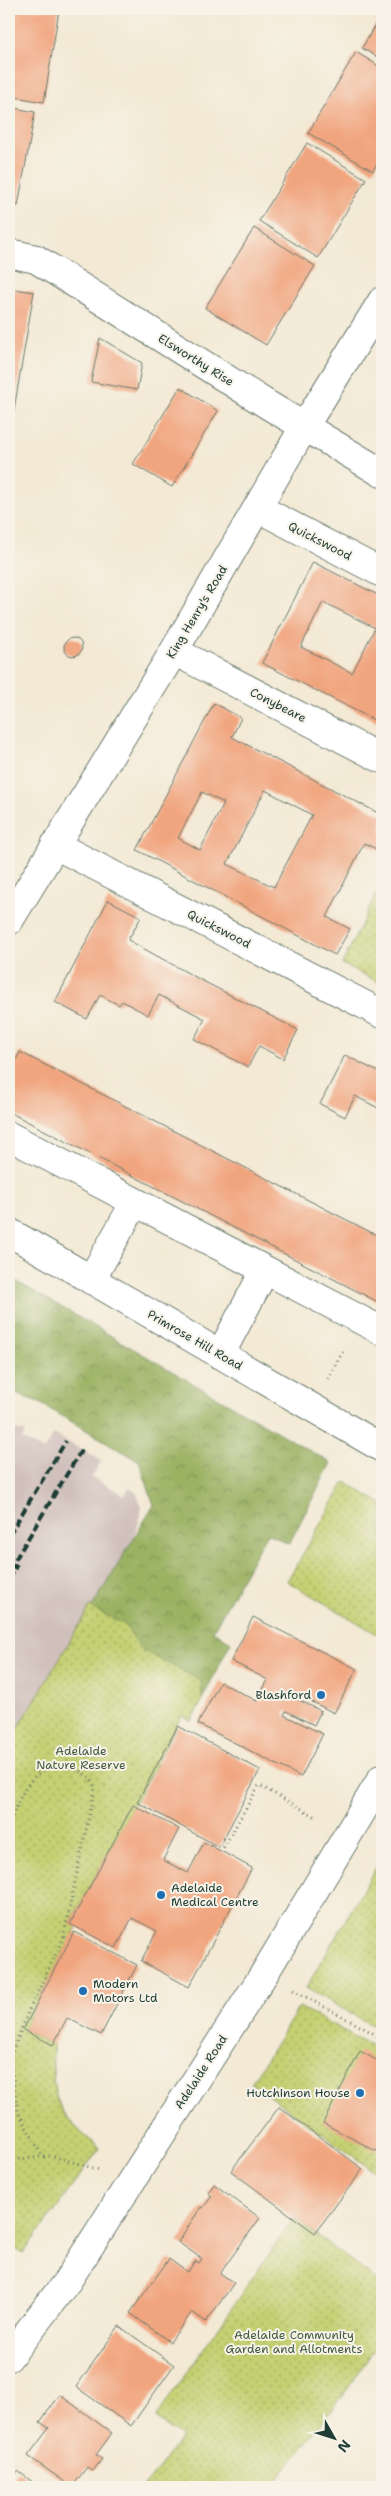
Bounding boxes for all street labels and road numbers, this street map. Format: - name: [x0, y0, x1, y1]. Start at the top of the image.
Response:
- street label: Elsworthy Rise: [155, 330, 237, 390]
- street label: Quickswood: [285, 518, 355, 564]
- street label: King Henry's Road: [163, 562, 231, 662]
- street label: Conybeare: [247, 684, 309, 726]
- street label: Quickswood: [184, 906, 254, 952]
- street label: Primrose Hill Road: [144, 1306, 246, 1374]
- street label: Adelaide Road: [171, 2031, 231, 2112]

